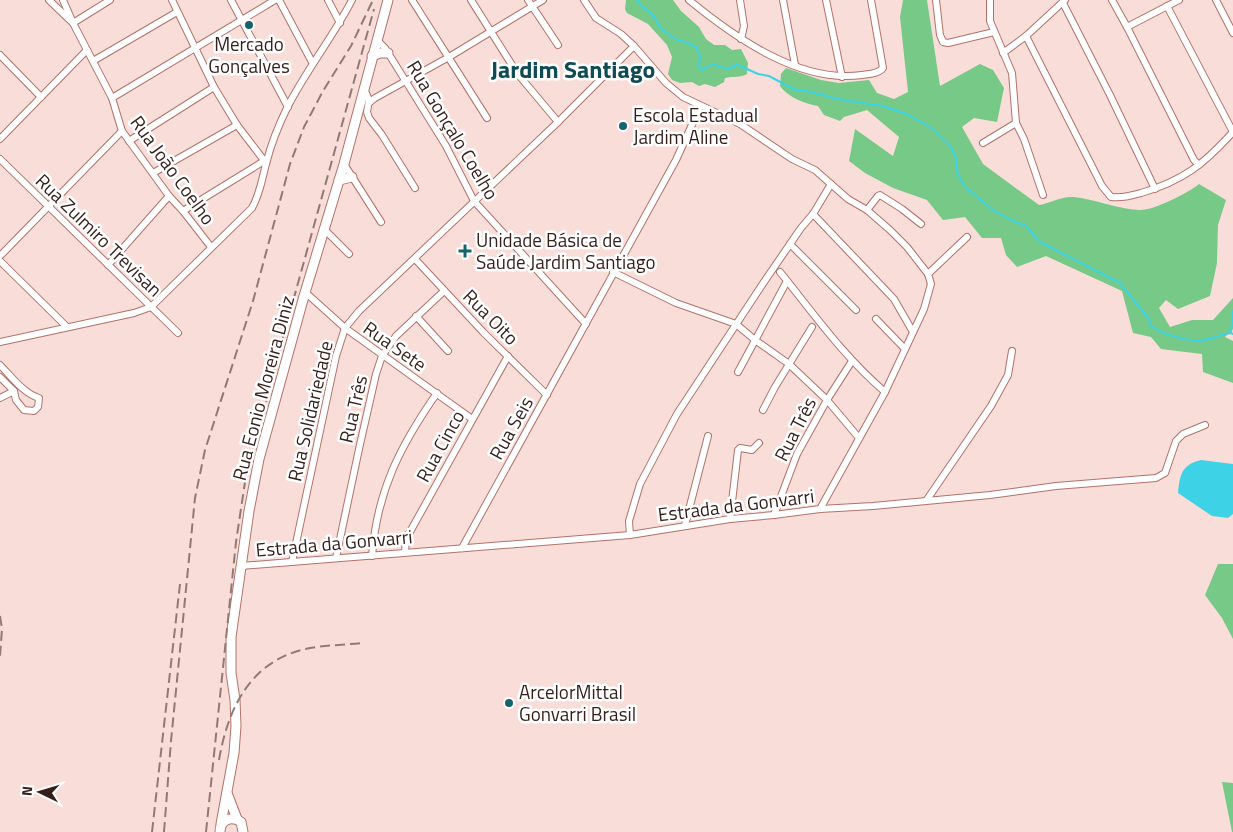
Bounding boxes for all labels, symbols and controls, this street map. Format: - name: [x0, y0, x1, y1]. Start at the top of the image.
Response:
- marker: Mercado Gonçalves: [243, 19, 255, 31]
- place label: Mercado Gonçalves: [208, 29, 290, 80]
- district label: Jardim Santiago: [491, 51, 655, 87]
- street label: Rua Gonçalo Coelho: [400, 54, 507, 205]
- place label: Escola Estadual Jardim Aline: [633, 100, 758, 151]
- street label: Rua João Coelho: [124, 109, 223, 230]
- marker: Escola Estadual Jardim Aline: [617, 120, 629, 132]
- street label: Rua Zulmiro Trevisan: [29, 166, 169, 303]
- place label: Unidade Básica de Saúde Jardim Santiago: [476, 225, 655, 276]
- marker: Unidade Básica de Saúde Jardim Santiago: [458, 244, 472, 258]
- street label: Rua Oito: [457, 282, 526, 351]
- street label: Rua Eonio Moreira Diniz: [224, 292, 301, 483]
- street label: Rua Sete: [358, 313, 433, 378]
- street label: Rua Solidariedade: [279, 338, 340, 484]
- street label: Rua Três: [331, 372, 374, 446]
- street label: Rua Seis: [481, 391, 540, 465]
- street label: Rua Três: [766, 391, 823, 466]
- street label: Rua Cinco: [408, 404, 471, 487]
- street label: Estrada da Gonvarri: [656, 481, 816, 528]
- street label: Estrada da Gonvarri: [254, 521, 414, 564]
- place label: ArcelorMittal Gonvarri Brasil: [519, 677, 636, 728]
- marker: ArcelorMittal Gonvarri Brasil: [503, 697, 515, 709]
- north arrow: [15, 767, 65, 817]
- text: N: [16, 785, 37, 797]

